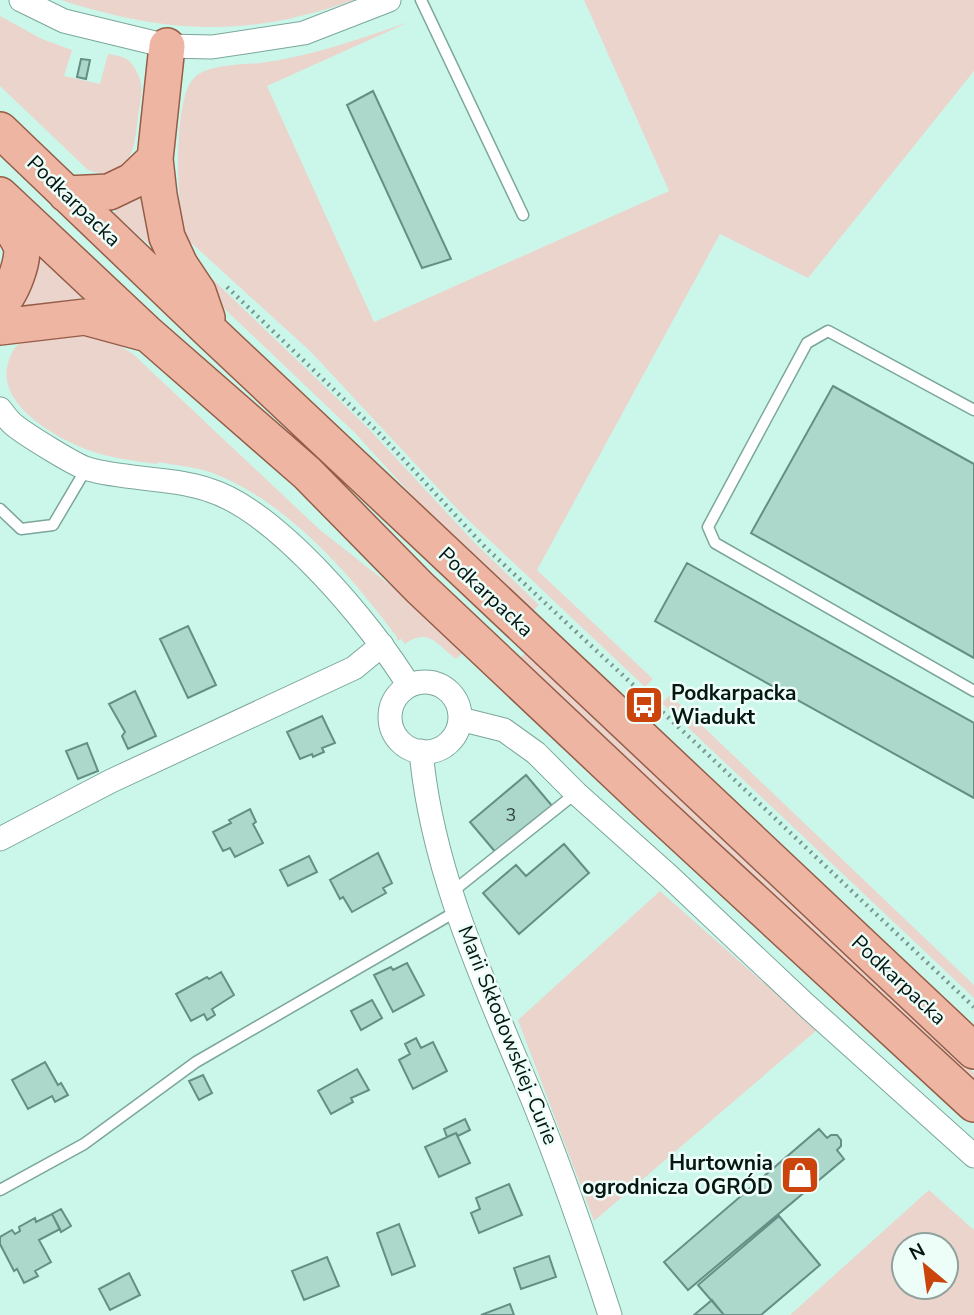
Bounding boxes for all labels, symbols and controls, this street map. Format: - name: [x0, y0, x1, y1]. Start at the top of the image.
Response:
- street label: Podkarpacka: [21, 149, 127, 253]
- street label: Podkarpacka: [432, 541, 540, 643]
- place label: Podkarpacka Wiadukt: [671, 679, 796, 731]
- bus stop icon: Podkarpacka Wiadukt: [623, 684, 665, 726]
- house number: 3: [506, 803, 516, 827]
- street label: Marii Skłodowskiej-Curie: [451, 921, 565, 1149]
- street label: Podkarpacka: [845, 929, 953, 1031]
- place label: Hurtownia ogrodnicza OGRÓD: [582, 1149, 773, 1201]
- shop icon: Hurtownia ogrodnicza OGRÓD: [779, 1154, 821, 1196]
- north arrow: [890, 1231, 960, 1301]
- text: N: [905, 1237, 930, 1267]

